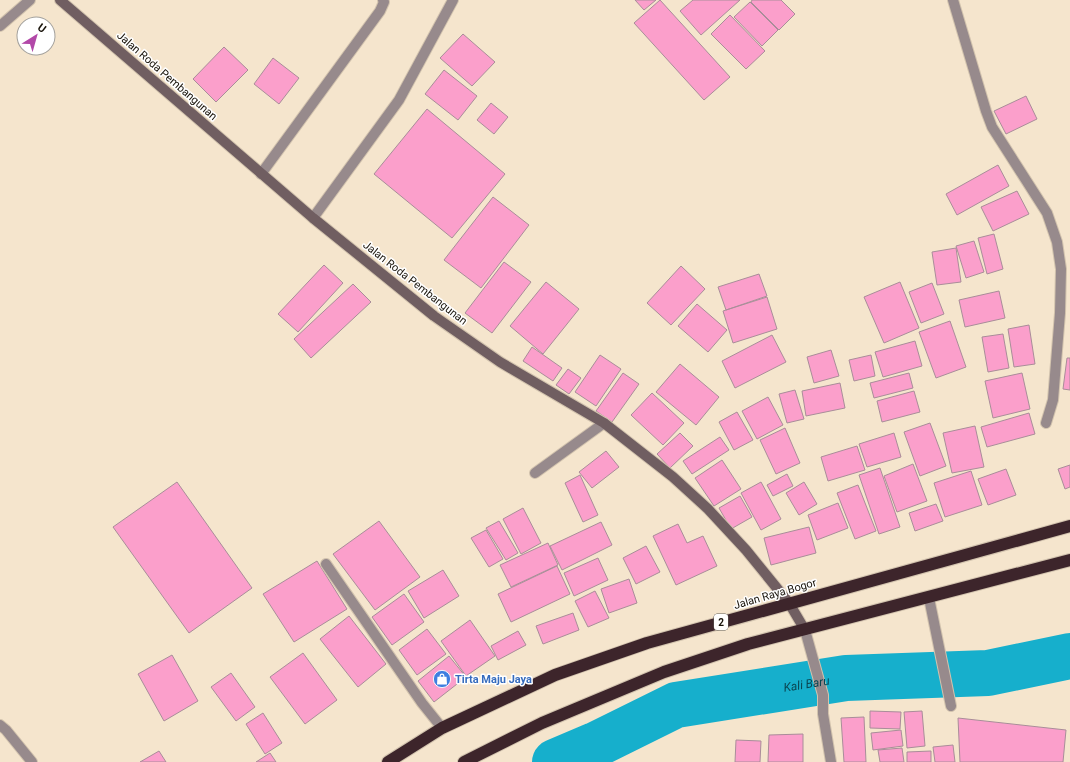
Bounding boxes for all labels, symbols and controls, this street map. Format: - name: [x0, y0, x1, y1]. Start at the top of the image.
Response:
- north arrow: [16, 16, 56, 56]
- text: U: [35, 21, 49, 36]
- street label: Jalan Roda Pembangunan: [114, 29, 220, 123]
- street label: Jalan Roda Pembangunan: [360, 238, 470, 328]
- street label: Jalan Raya Bogor: [732, 576, 818, 612]
- road number: 2: [714, 614, 728, 630]
- shop icon: Tirta Maju Jaya: [432, 669, 452, 689]
- place label: Tirta Maju Jaya: [455, 673, 532, 686]
- water label: Kali Baru: [783, 674, 831, 695]

